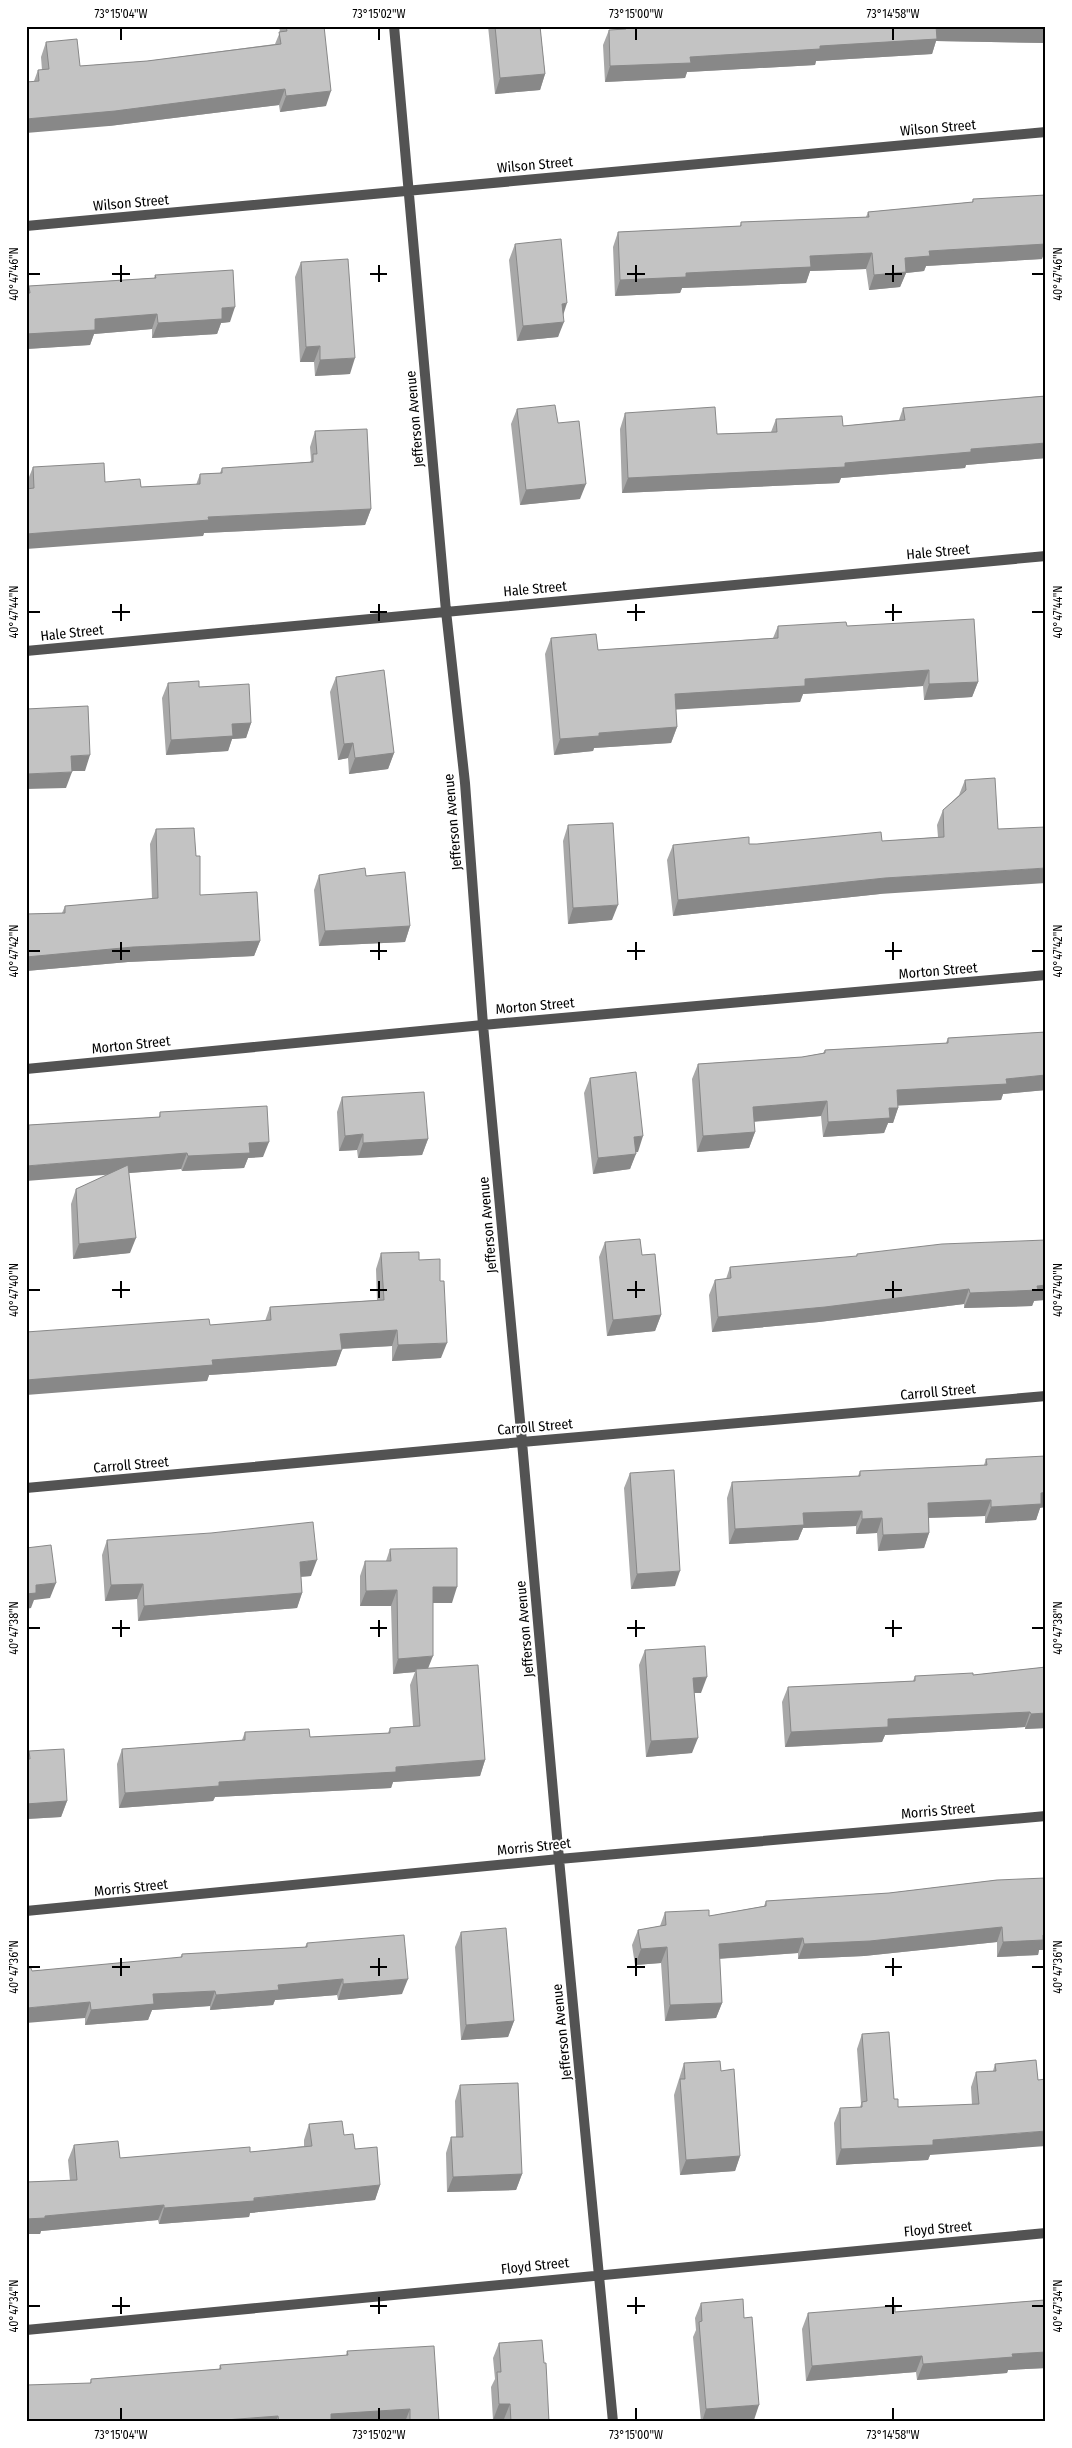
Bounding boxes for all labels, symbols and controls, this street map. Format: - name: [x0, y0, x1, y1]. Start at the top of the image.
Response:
- text: 73°15'04"W: [95, 7, 147, 21]
- text: 73°15'02"W: [353, 7, 405, 21]
- text: 73°15'00"W: [609, 7, 663, 21]
- text: 73°14'58"W: [867, 7, 920, 21]
- street label: Wilson Street: [899, 116, 977, 140]
- street label: Wilson Street: [496, 153, 574, 177]
- street label: Wilson Street: [92, 191, 170, 215]
- text: 40°47'46"N: [7, 247, 21, 301]
- text: 40°47'46"N: [1051, 247, 1065, 301]
- street label: Jefferson Avenue: [402, 370, 428, 468]
- street label: Hale Street: [906, 541, 971, 563]
- street label: Hale Street: [503, 578, 568, 600]
- text: 40°47'44"N: [7, 585, 21, 639]
- text: 40°47'44"N: [1051, 585, 1065, 639]
- street label: Hale Street: [40, 621, 105, 645]
- street label: Jefferson Avenue: [440, 773, 466, 871]
- text: 40°47'42"N: [7, 925, 21, 977]
- text: 40°47'42"N: [1051, 925, 1065, 977]
- street label: Morton Street: [898, 959, 979, 983]
- street label: Morton Street: [495, 994, 576, 1018]
- street label: Morton Street: [91, 1032, 172, 1058]
- street label: Jefferson Avenue: [475, 1176, 501, 1274]
- text: 40°47'40"N: [7, 1263, 21, 1317]
- text: 40°47'40"N: [1051, 1263, 1065, 1317]
- street label: Carroll Street: [900, 1380, 977, 1404]
- street label: Carroll Street: [497, 1415, 574, 1439]
- street label: Carroll Street: [93, 1453, 170, 1477]
- street label: Jefferson Avenue: [512, 1580, 538, 1678]
- text: 40°47'38"N: [7, 1601, 21, 1655]
- text: 40°47'38"N: [1051, 1601, 1065, 1655]
- street label: Morris Street: [900, 1799, 976, 1823]
- street label: Morris Street: [496, 1835, 572, 1859]
- street label: Morris Street: [93, 1876, 169, 1900]
- text: 40°47'36"N: [7, 1940, 21, 1994]
- text: 40°47'36"N: [1051, 1940, 1065, 1994]
- street label: Jefferson Avenue: [548, 1983, 576, 2081]
- street label: Floyd Street: [903, 2218, 973, 2240]
- street label: Floyd Street: [500, 2254, 570, 2278]
- text: 40°47'34"N: [7, 2279, 21, 2333]
- text: 40°47'34"N: [1051, 2279, 1065, 2333]
- text: 73°15'04"W: [95, 2428, 147, 2442]
- text: 73°15'02"W: [353, 2428, 405, 2442]
- text: 73°15'00"W: [609, 2428, 663, 2442]
- text: 73°14'58"W: [867, 2428, 920, 2442]

